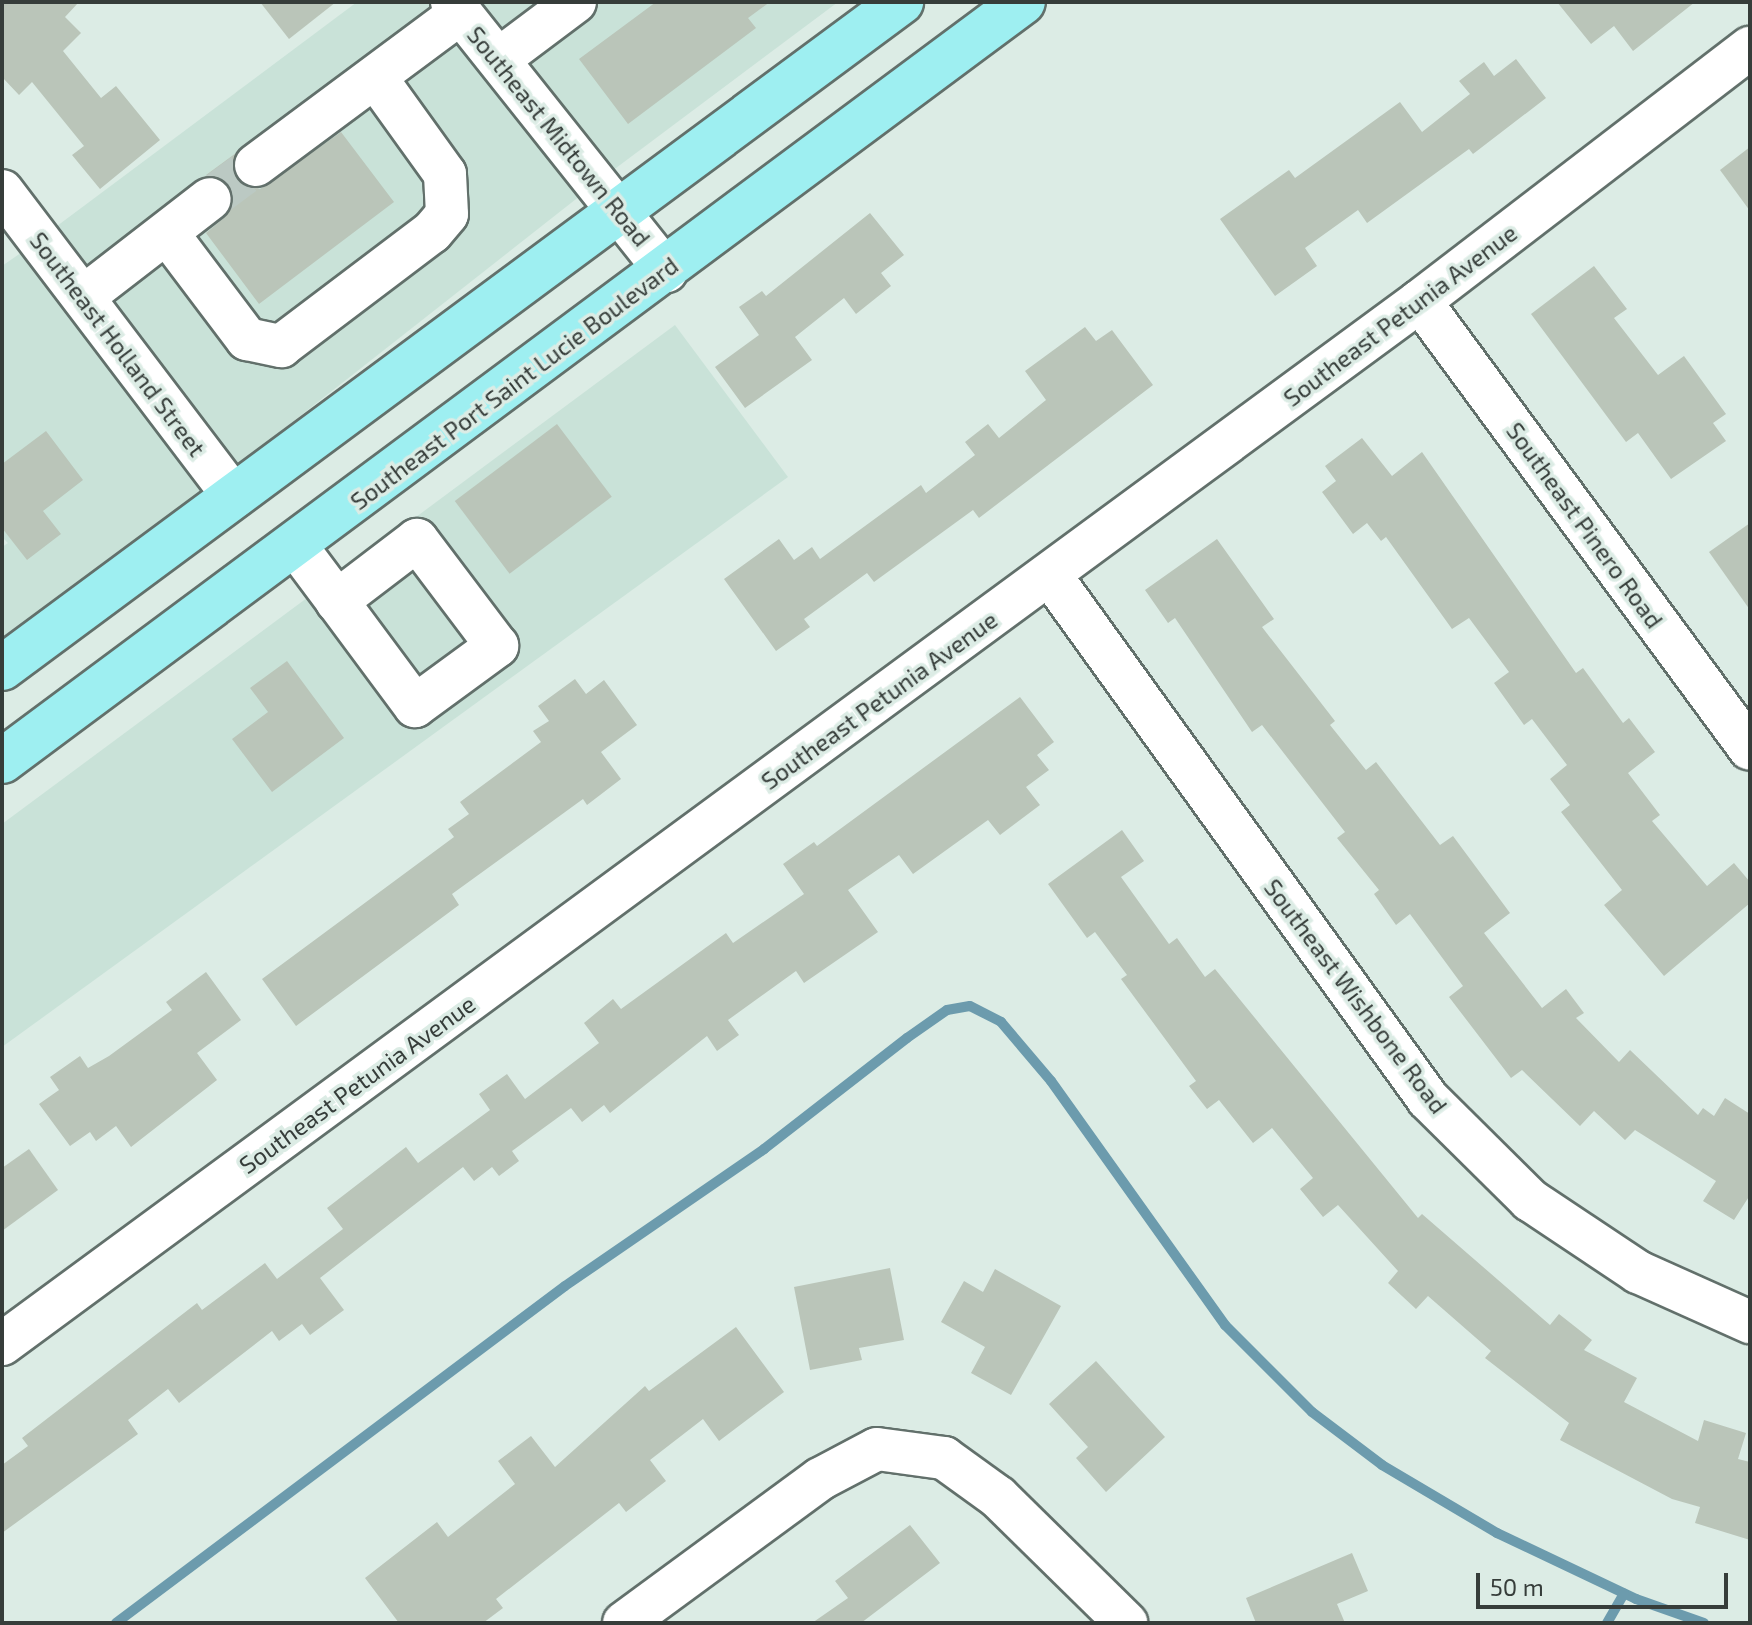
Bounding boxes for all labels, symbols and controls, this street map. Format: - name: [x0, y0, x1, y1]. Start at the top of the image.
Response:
- street label: Southeast Midtown Road: [461, 20, 657, 252]
- street label: Southeast Petunia Avenue: [1277, 218, 1523, 412]
- street label: Southeast Holland Street: [24, 226, 212, 462]
- street label: Southeast Port Saint Lucie Boulevard: [345, 250, 683, 516]
- street label: Southeast Pinero Road: [1501, 417, 1669, 633]
- street label: Southeast Petunia Avenue: [755, 605, 1003, 795]
- street label: Southeast Wishbone Road: [1258, 873, 1454, 1119]
- street label: Southeast Petunia Avenue: [233, 989, 481, 1179]
- scale bar: [1480, 1557, 1732, 1607]
- text: 50 m: [1490, 1572, 1544, 1601]

